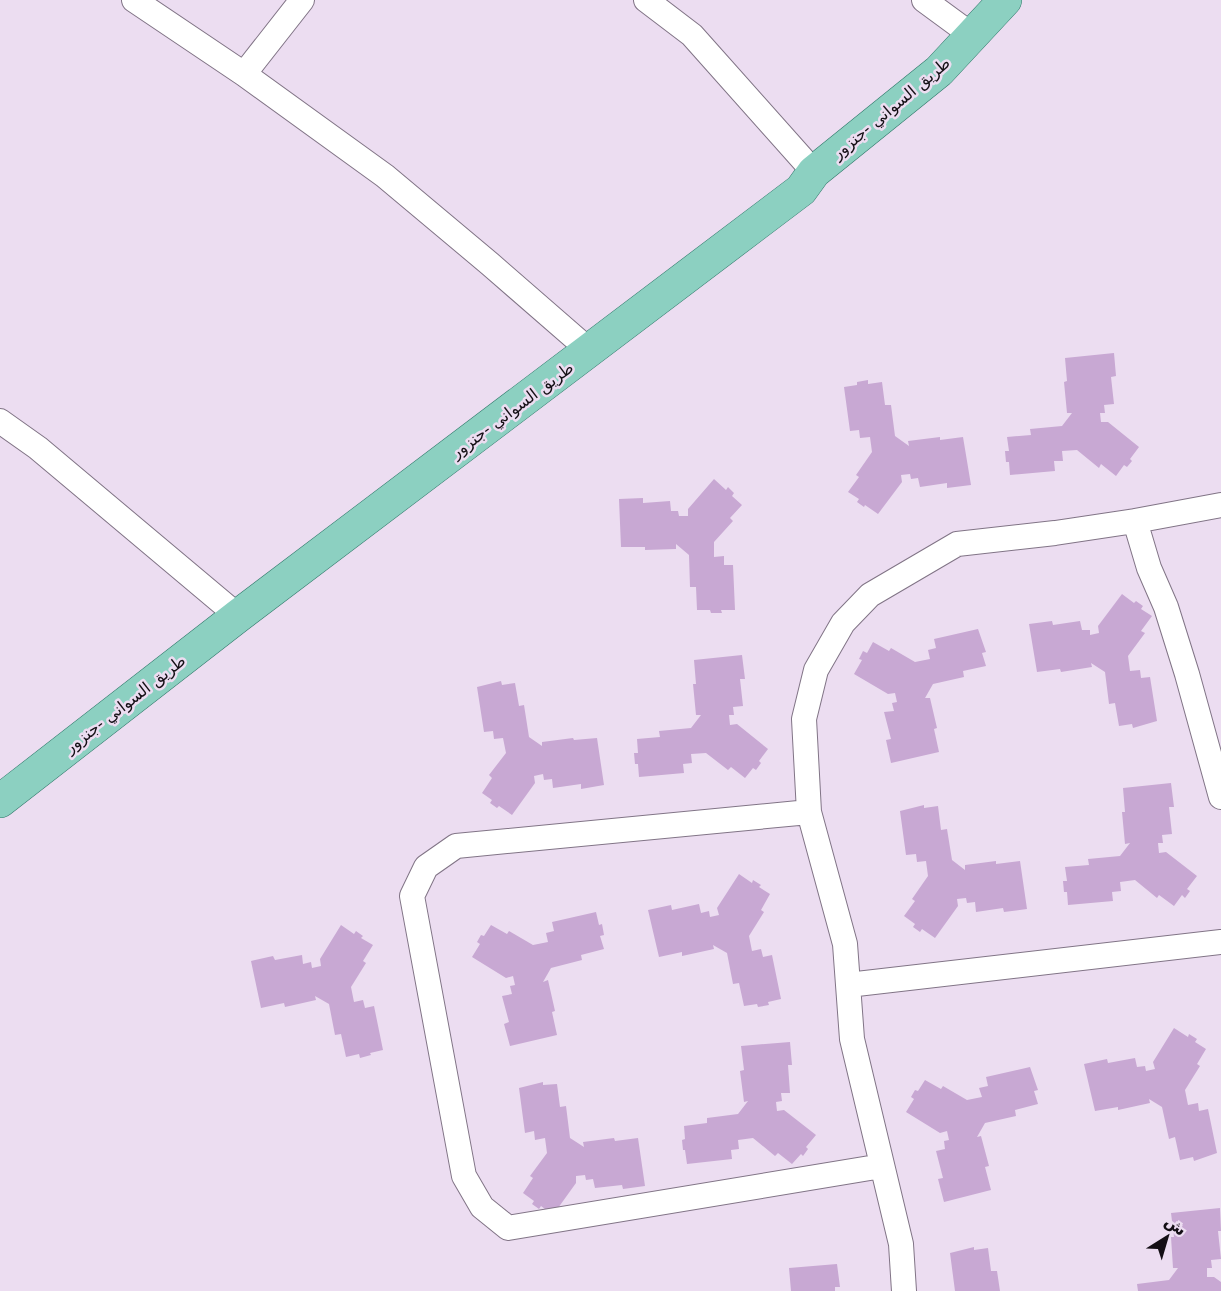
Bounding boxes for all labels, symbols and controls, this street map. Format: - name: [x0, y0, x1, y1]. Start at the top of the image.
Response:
- street label: طريق السواني -جنزور: [827, 53, 955, 164]
- street label: طريق السواني -جنزور: [446, 358, 578, 464]
- street label: طريق السواني -جنزور: [60, 651, 190, 759]
- north arrow: [1137, 1207, 1197, 1267]
- text: ش: [1161, 1211, 1190, 1240]

